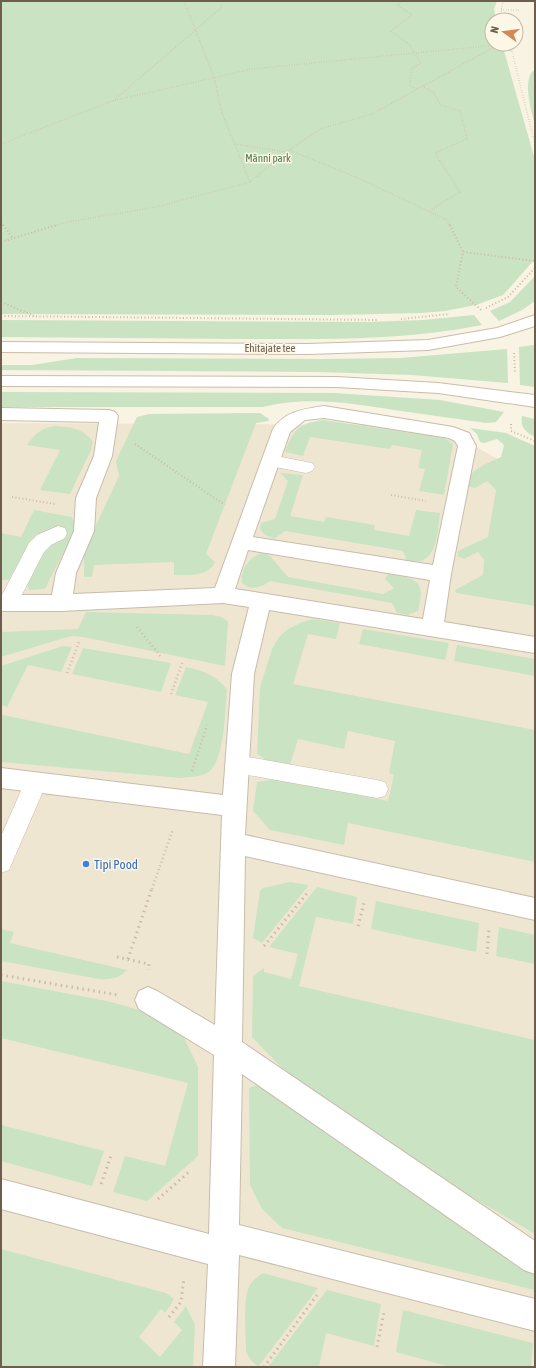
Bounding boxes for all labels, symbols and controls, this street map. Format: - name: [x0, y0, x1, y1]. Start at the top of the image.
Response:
- north arrow: [484, 12, 524, 52]
- text: N: [488, 25, 501, 34]
- park label: Männi park: [245, 152, 291, 164]
- street label: Ehitajate tee: [244, 342, 296, 354]
- place label: Tipi Pood: [94, 857, 138, 872]
- marker: Tipi Pood: [81, 859, 91, 869]

